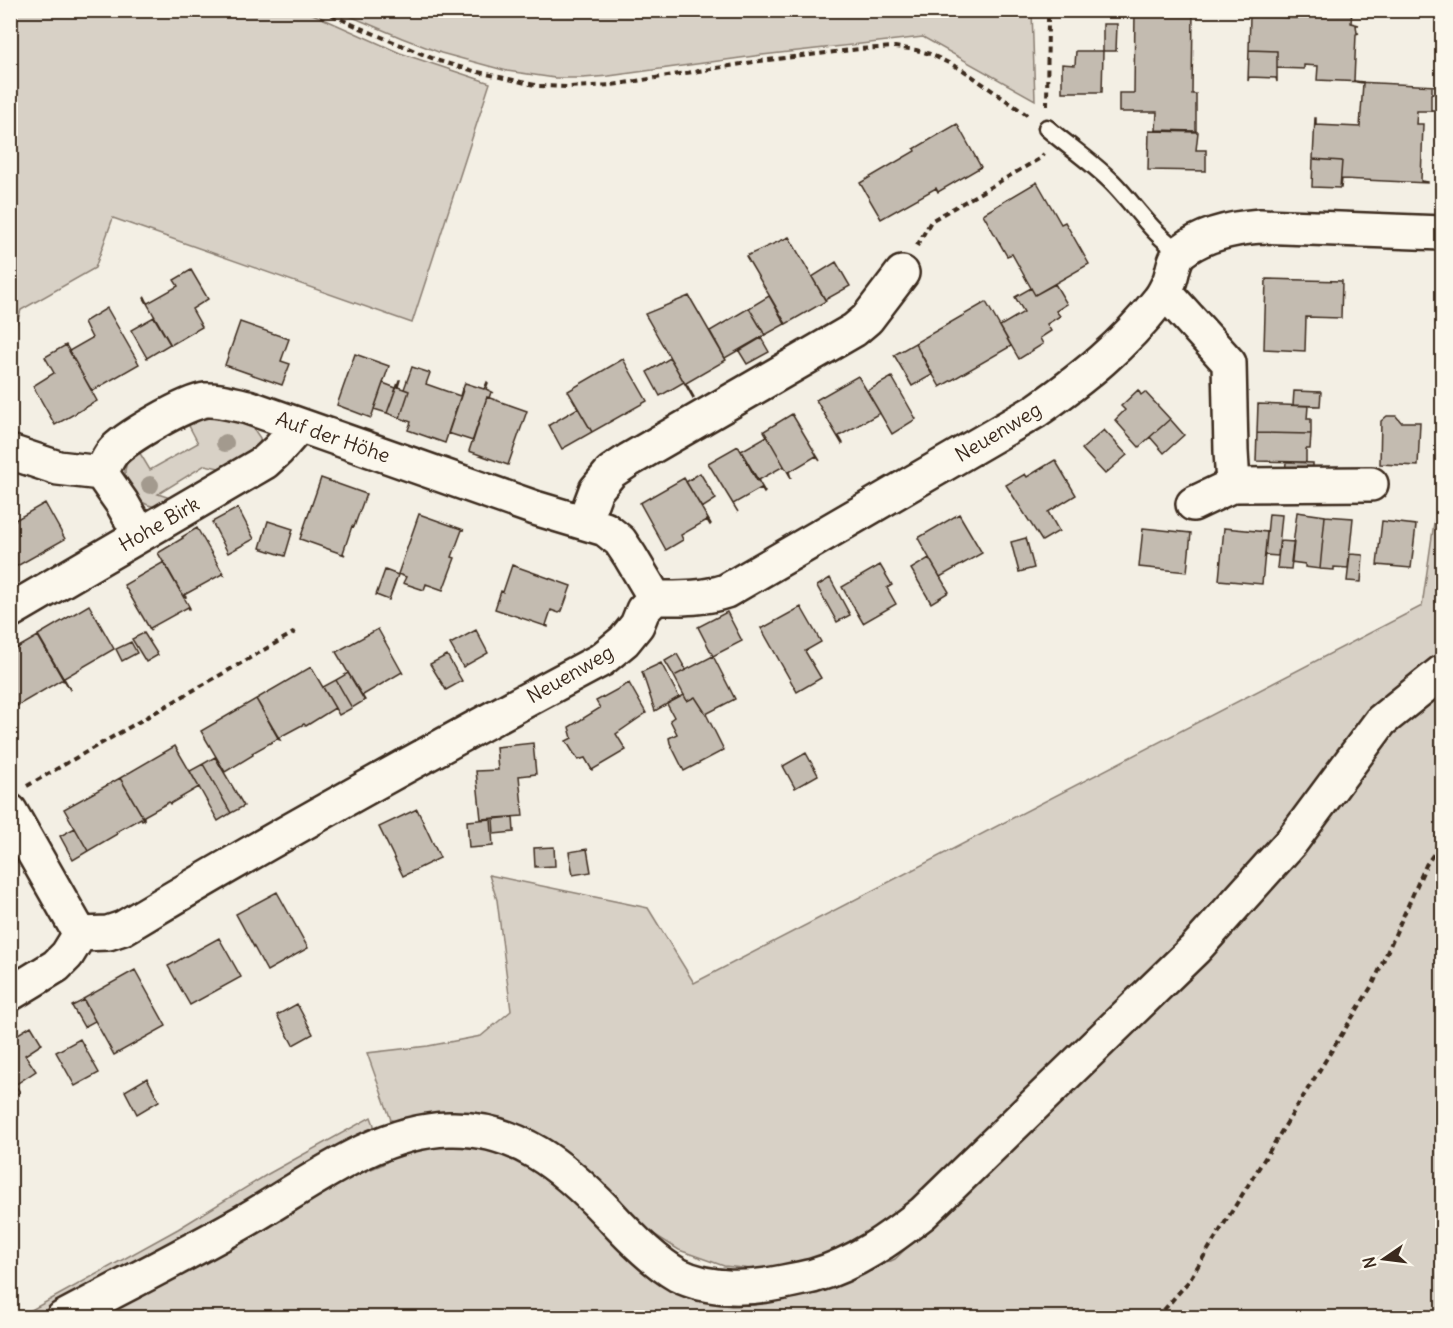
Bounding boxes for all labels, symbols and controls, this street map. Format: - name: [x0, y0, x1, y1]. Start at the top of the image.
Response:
- street label: Neuenweg: [950, 396, 1045, 467]
- street label: Auf der Höhe: [273, 405, 394, 468]
- street label: Hohe Birk: [114, 491, 203, 557]
- street label: Neuenweg: [522, 639, 618, 708]
- north arrow: [1354, 1229, 1414, 1289]
- text: N: [1358, 1255, 1380, 1270]

